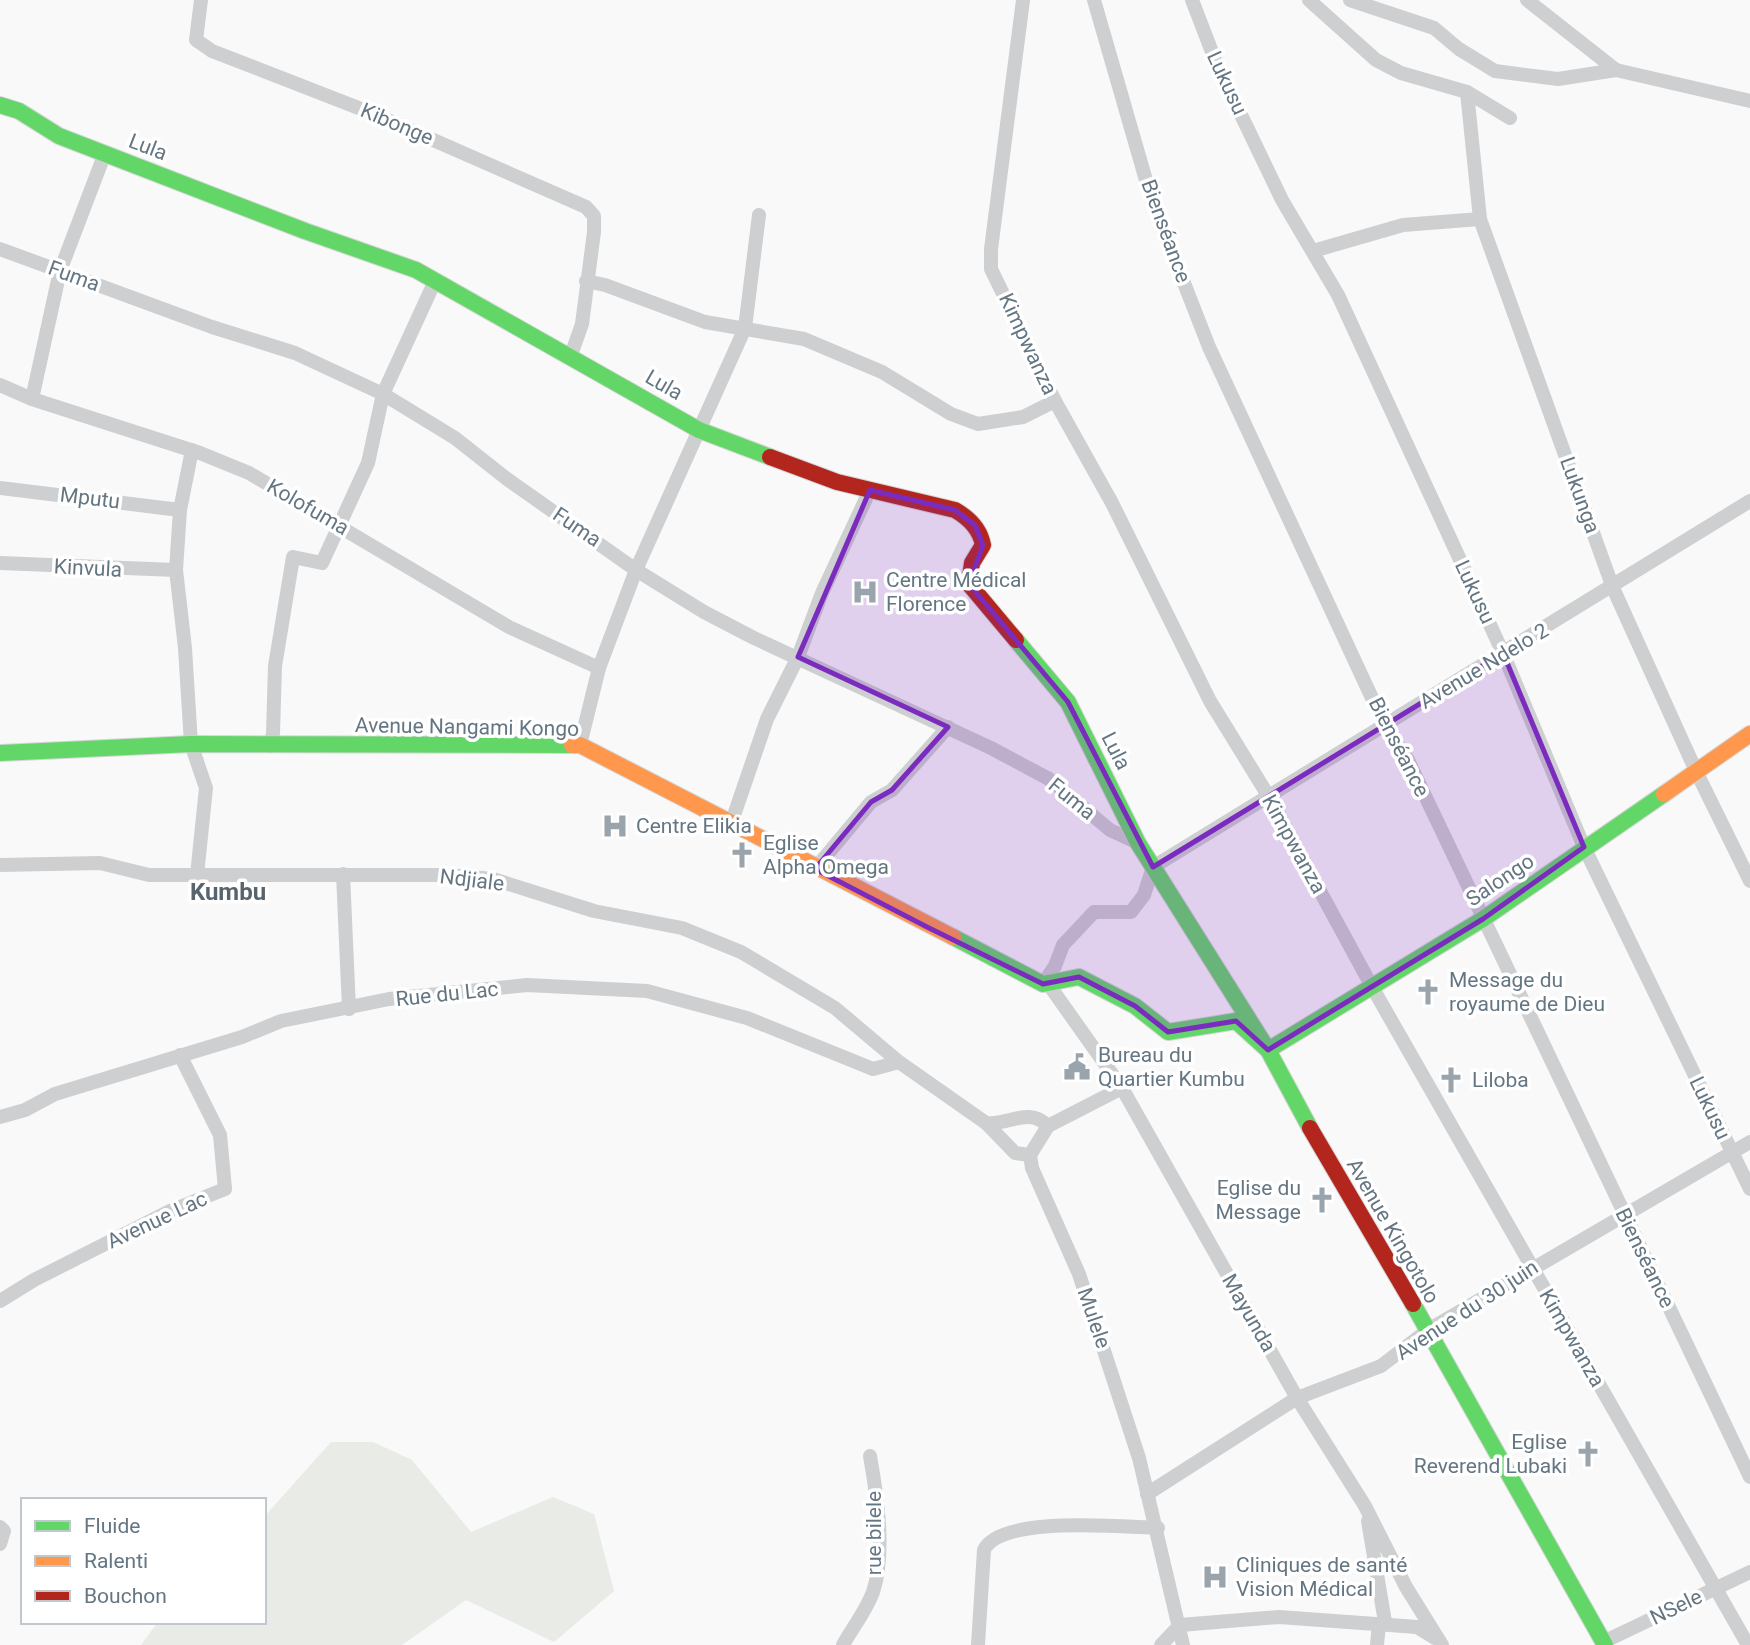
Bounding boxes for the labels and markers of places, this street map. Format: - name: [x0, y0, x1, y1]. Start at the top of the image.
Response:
- place label: Centre Médical Florence: [886, 568, 1026, 616]
- hospital icon: Centre Médical Florence: [850, 577, 880, 607]
- hospital icon: Centre Elikia: [600, 811, 630, 841]
- place label: Centre Elikia: [636, 814, 752, 838]
- place label: Eglise Alpha Omega: [763, 831, 889, 879]
- church icon: Eglise Alpha Omega: [727, 840, 757, 870]
- place label: Message du royaume de Dieu: [1449, 968, 1605, 1016]
- church icon: Message du royaume de Dieu: [1413, 977, 1443, 1007]
- place label: Bureau du Quartier Kumbu: [1098, 1043, 1245, 1091]
- public building icon: Bureau du Quartier Kumbu: [1062, 1052, 1092, 1082]
- church icon: Liloba: [1436, 1065, 1466, 1095]
- place label: Liloba: [1472, 1068, 1529, 1092]
- place label: Eglise du Message: [1216, 1176, 1301, 1224]
- church icon: Eglise du Message: [1307, 1185, 1337, 1215]
- place label: Eglise Reverend Lubaki: [1414, 1430, 1567, 1478]
- church icon: Eglise Reverend Lubaki: [1573, 1439, 1603, 1469]
- place label: Cliniques de santé Vision Médical: [1236, 1553, 1407, 1601]
- hospital icon: Cliniques de santé Vision Médical: [1200, 1562, 1230, 1592]

